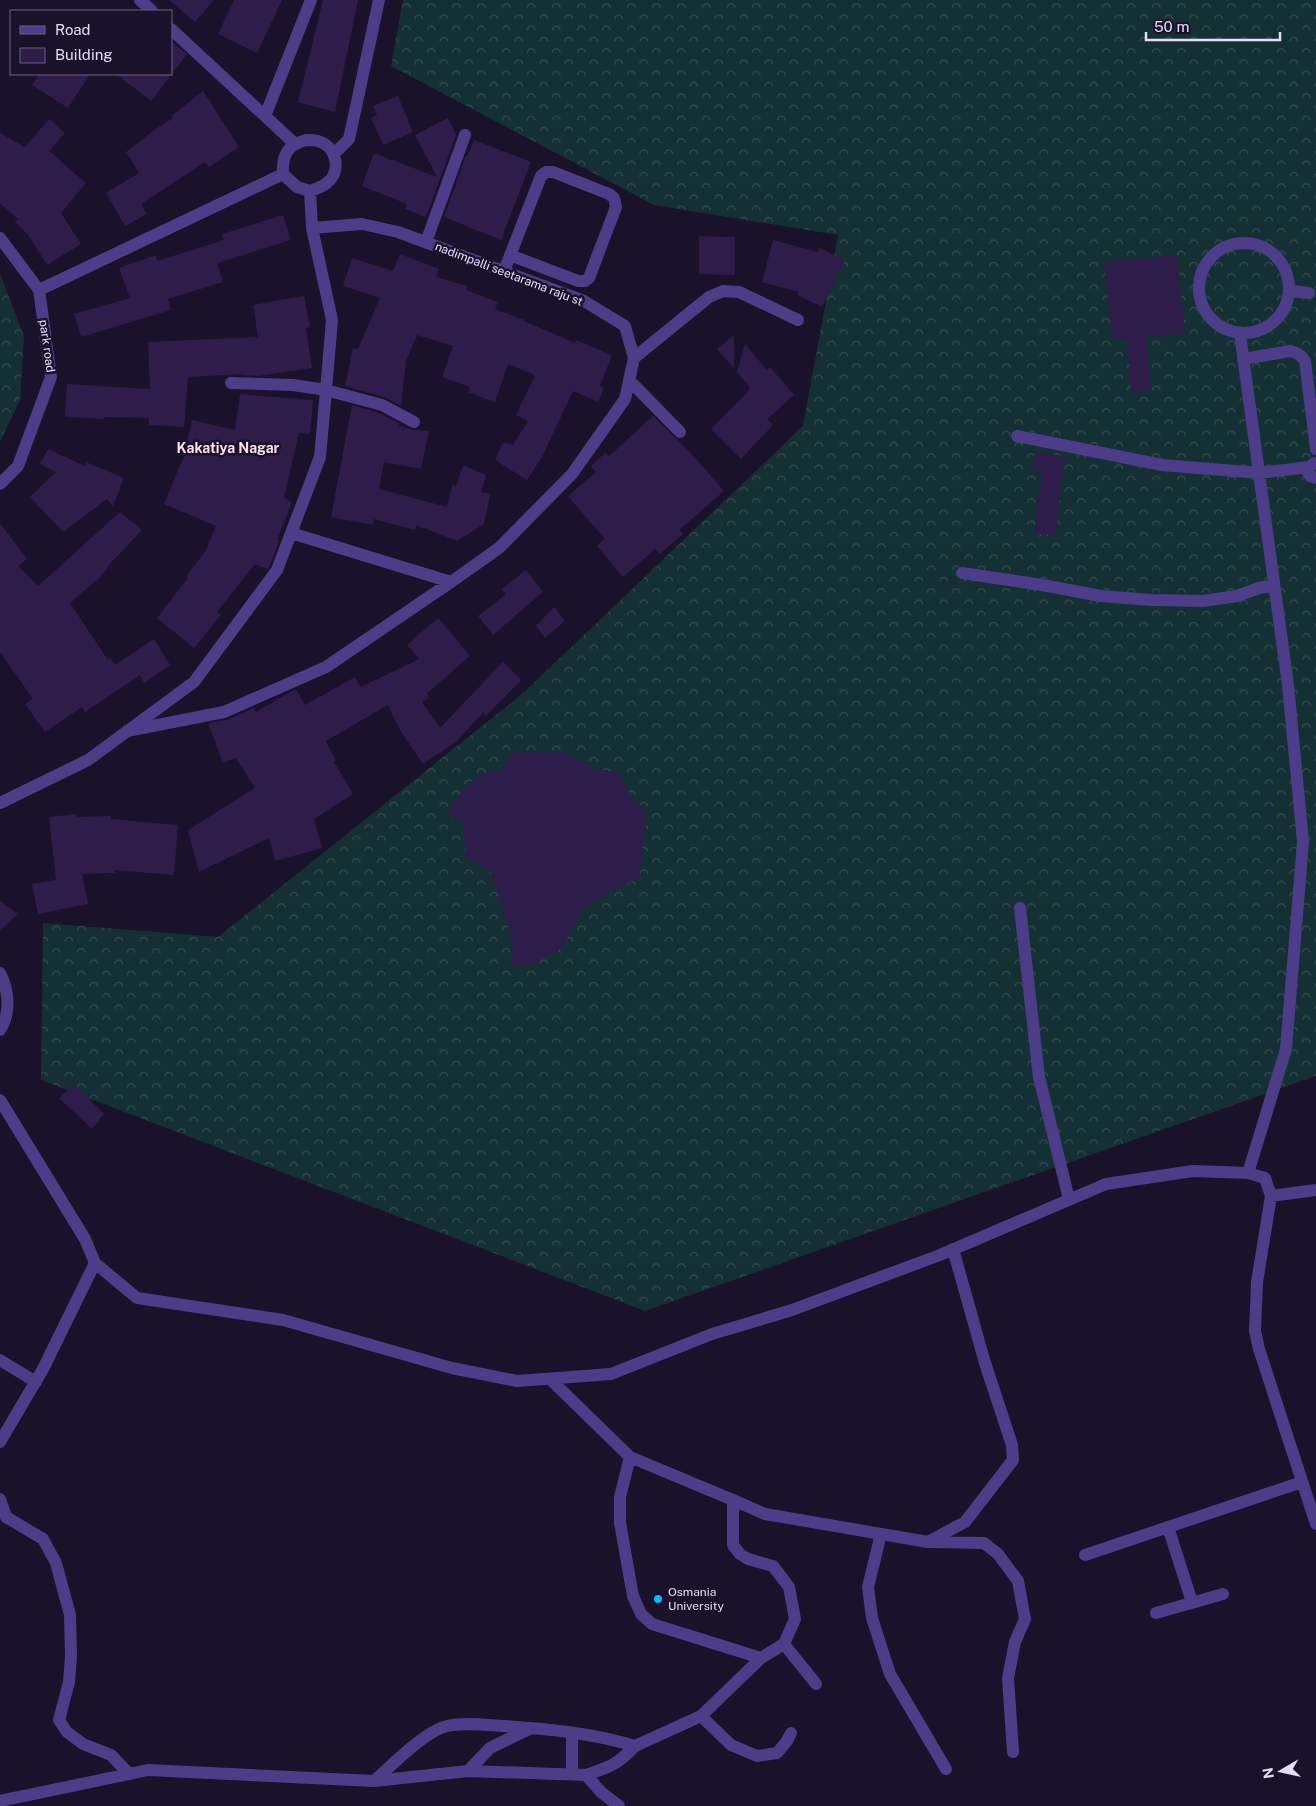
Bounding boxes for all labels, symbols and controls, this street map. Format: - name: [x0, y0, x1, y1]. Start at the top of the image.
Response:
- legend: [10, 10, 172, 75]
- scale bar: [1146, 10, 1280, 42]
- text: 50 m: [1154, 18, 1189, 35]
- text: Road: [55, 21, 91, 38]
- text: Building: [55, 46, 113, 63]
- street label: nadimpalli seetarama raju st: [433, 239, 585, 309]
- street label: park road: [36, 319, 58, 373]
- district label: Kakatiya Nagar: [177, 440, 280, 456]
- place label: Osmania University: [668, 1585, 724, 1613]
- marker: Osmania University: [652, 1593, 664, 1605]
- north arrow: [1256, 1746, 1306, 1796]
- text: N: [1259, 1766, 1277, 1780]

